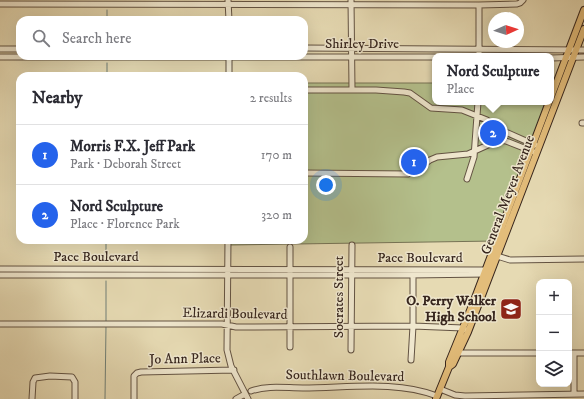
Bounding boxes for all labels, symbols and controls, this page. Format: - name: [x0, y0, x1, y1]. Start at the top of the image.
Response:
- north arrow: [488, 12, 524, 48]
- search box: [16, 16, 308, 60]
- icon: search: [30, 27, 52, 49]
- text: Search here: [62, 29, 131, 48]
- street label: Shirley Drive: [325, 35, 399, 53]
- popup: [432, 53, 554, 105]
- text: Nord Sculpture: [447, 62, 539, 81]
- text: Place: [447, 81, 474, 97]
- text: Nearby: [32, 87, 82, 109]
- text: 2 results: [250, 90, 292, 106]
- pin: 2: [480, 118, 506, 148]
- street label: General Meyer Avenue: [477, 133, 539, 257]
- text: Morris F.X. Jeff Park: [70, 137, 195, 156]
- text: 1: [43, 147, 47, 163]
- text: 170 m: [261, 147, 292, 163]
- pin: 1: [401, 147, 427, 177]
- text: Park · Deborah Street: [70, 156, 181, 172]
- your location: [316, 175, 336, 195]
- text: Nord Sculpture: [70, 197, 163, 216]
- text: 2: [42, 207, 48, 223]
- text: 320 m: [261, 207, 292, 223]
- text: Place · Florence Park: [70, 216, 180, 232]
- street label: Pace Boulevard: [53, 248, 139, 266]
- street label: Pace Boulevard: [377, 249, 463, 267]
- street label: Socrates Street: [330, 255, 348, 338]
- map controls: [536, 279, 572, 387]
- button: +: [536, 279, 572, 315]
- place label: O. Perry Walker High School: [406, 292, 497, 326]
- school or university icon: O. Perry Walker High School: [498, 296, 524, 322]
- street label: Elizardi Boulevard: [182, 304, 288, 324]
- button: −: [536, 315, 572, 351]
- street label: Jo Ann Place: [147, 349, 221, 369]
- button: layers: [536, 351, 572, 387]
- street label: Southlawn Boulevard: [285, 366, 405, 386]

